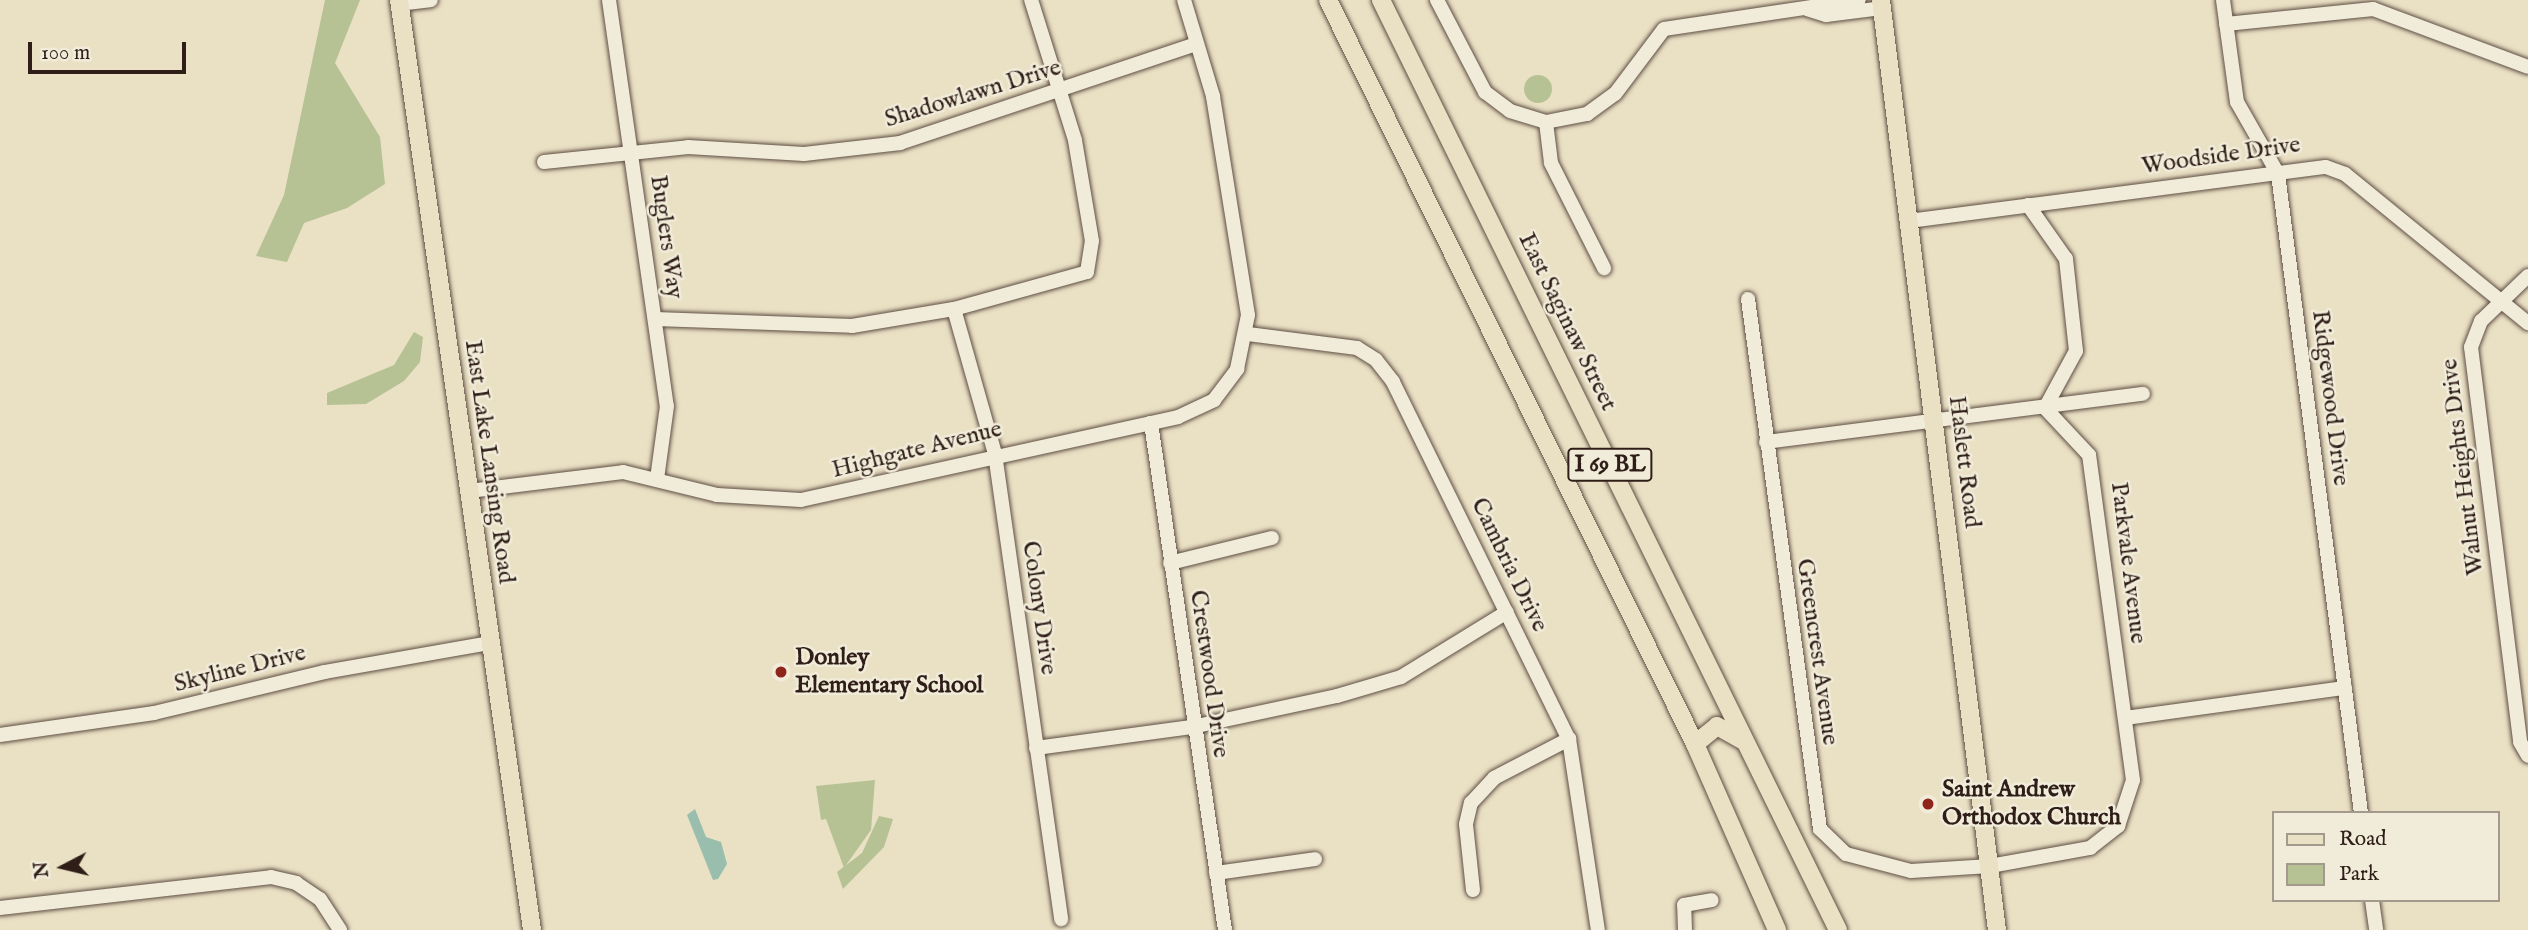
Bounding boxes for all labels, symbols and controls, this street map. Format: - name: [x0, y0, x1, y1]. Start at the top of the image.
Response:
- scale bar: [32, 28, 189, 72]
- text: 100 m: [41, 40, 90, 67]
- street label: Shadowlawn Drive: [881, 53, 1065, 135]
- street label: Woodside Drive: [2140, 131, 2302, 181]
- street label: Buglers Way: [643, 173, 689, 301]
- street label: East Saginaw Street: [1511, 228, 1623, 416]
- street label: Ridgewood Drive: [2305, 309, 2355, 487]
- street label: East Lake Lansing Road: [458, 338, 520, 586]
- street label: Walnut Heights Drive: [2435, 357, 2491, 577]
- street label: Haslett Road: [1942, 394, 1986, 530]
- street label: Highgate Avenue: [829, 415, 1005, 485]
- road number: I 69 BL: [1566, 446, 1654, 485]
- street label: Parkvale Avenue: [2104, 481, 2152, 645]
- street label: Cambria Drive: [1464, 493, 1554, 637]
- street label: Colony Drive: [1015, 539, 1063, 677]
- street label: Greencrest Avenue: [1790, 557, 1844, 747]
- street label: Crestwood Drive: [1183, 588, 1235, 760]
- street label: Skyline Drive: [171, 639, 309, 699]
- place label: Donley Elementary School: [795, 644, 983, 700]
- marker: Donley Elementary School: [773, 664, 789, 680]
- place label: Saint Andrew Orthodox Church: [1942, 776, 2121, 832]
- marker: Saint Andrew Orthodox Church: [1920, 796, 1936, 812]
- legend: [2272, 811, 2500, 902]
- text: Road: [2339, 826, 2386, 853]
- north arrow: [28, 832, 98, 902]
- text: N: [29, 860, 55, 879]
- text: Park: [2339, 861, 2379, 888]

